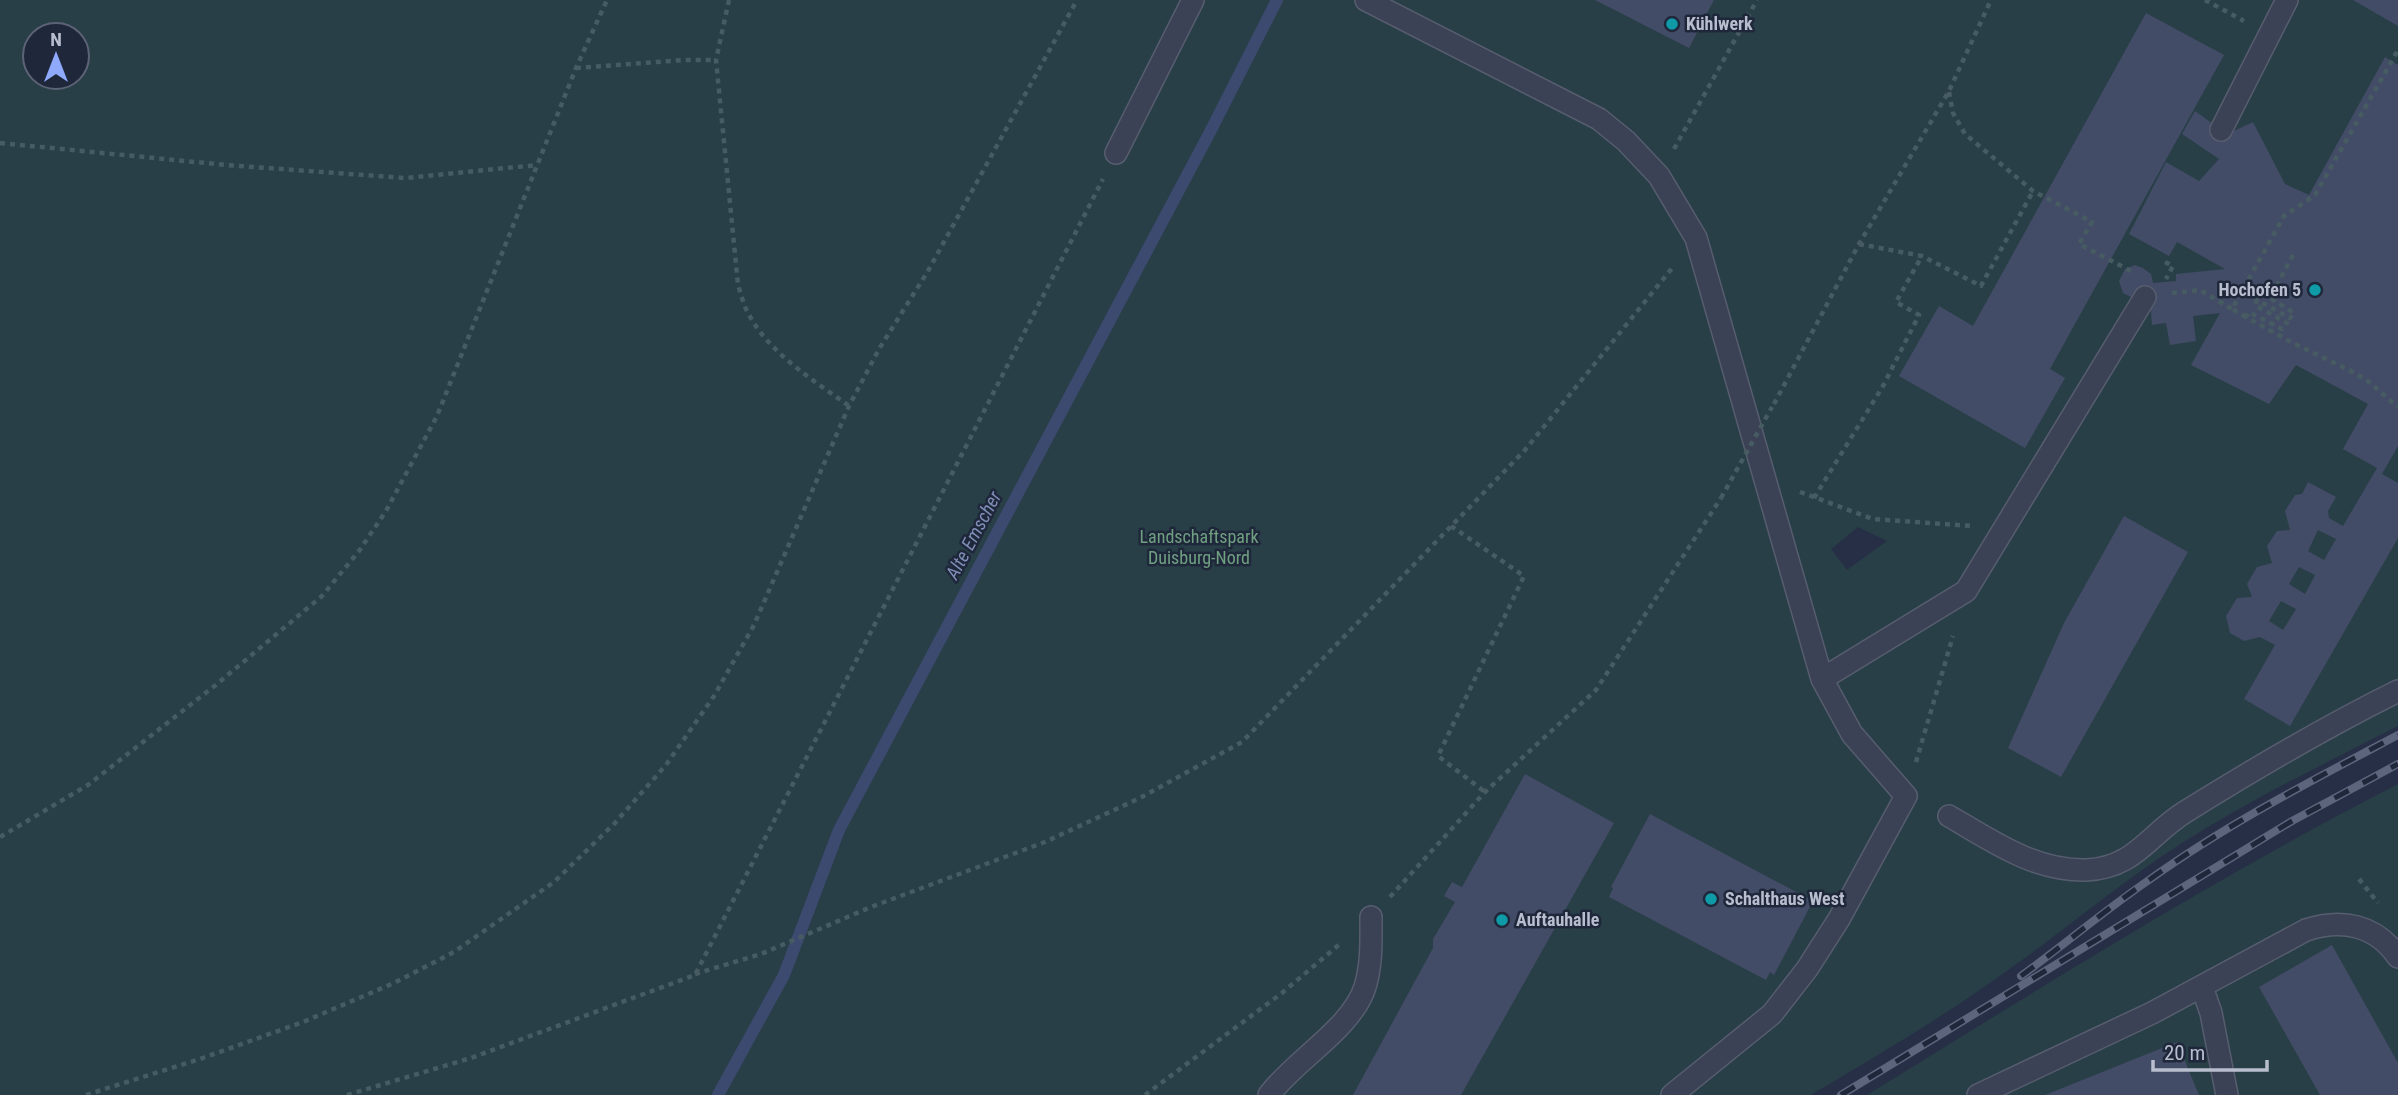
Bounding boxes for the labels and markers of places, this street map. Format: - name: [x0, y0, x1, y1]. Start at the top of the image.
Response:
- place label: Kühlwerk: [1686, 13, 1753, 34]
- marker: Kühlwerk: [1664, 16, 1680, 32]
- place label: Hochofen 5: [2218, 279, 2301, 300]
- marker: Hochofen 5: [2307, 282, 2323, 298]
- place label: Schalthaus West: [1725, 888, 1845, 909]
- marker: Schalthaus West: [1703, 891, 1719, 907]
- place label: Auftauhalle: [1516, 909, 1600, 930]
- marker: Auftauhalle: [1494, 912, 1510, 928]

